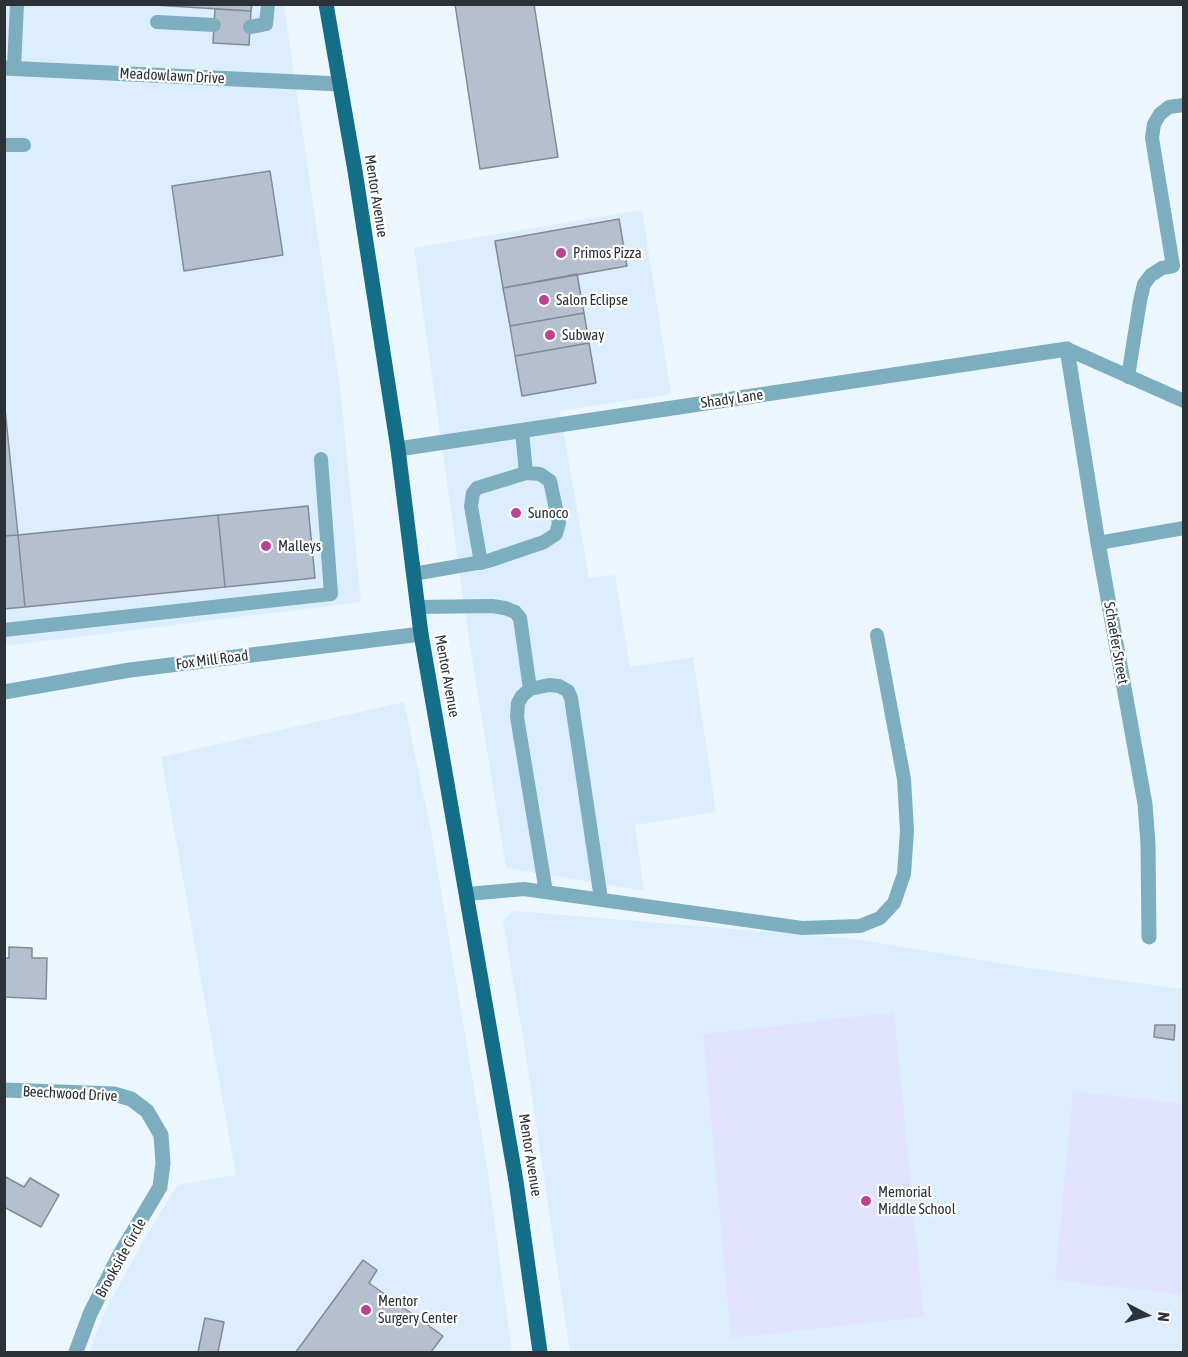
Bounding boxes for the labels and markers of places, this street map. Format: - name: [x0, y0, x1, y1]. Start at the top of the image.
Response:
- place label: Primos Pizza: [573, 244, 642, 262]
- marker: Primos Pizza: [554, 246, 568, 260]
- place label: Salon Eclipse: [556, 291, 628, 309]
- marker: Salon Eclipse: [537, 293, 551, 307]
- place label: Subway: [562, 326, 604, 344]
- marker: Subway: [543, 328, 557, 342]
- place label: Sunoco: [528, 504, 568, 522]
- marker: Sunoco: [509, 506, 523, 520]
- place label: Malleys: [278, 537, 321, 555]
- marker: Malleys: [259, 539, 273, 553]
- place label: Memorial Middle School: [878, 1183, 956, 1218]
- marker: Memorial Middle School: [859, 1194, 873, 1208]
- place label: Mentor Surgery Center: [378, 1292, 457, 1327]
- marker: Mentor Surgery Center: [359, 1303, 373, 1317]

